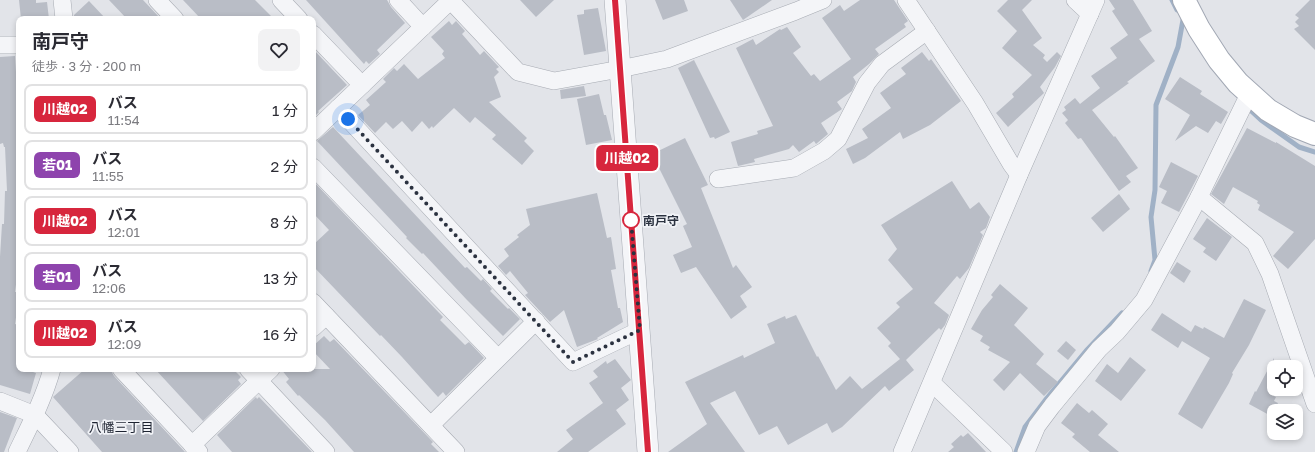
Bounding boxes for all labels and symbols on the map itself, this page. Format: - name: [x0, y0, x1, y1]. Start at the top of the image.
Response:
- your location: [338, 109, 358, 129]
- line badge: 川越02: [599, 145, 655, 171]
- marker: 南戸守: [622, 211, 640, 229]
- place label: 南戸守: [643, 213, 679, 228]
- district label: 八幡三丁目: [88, 419, 154, 435]

